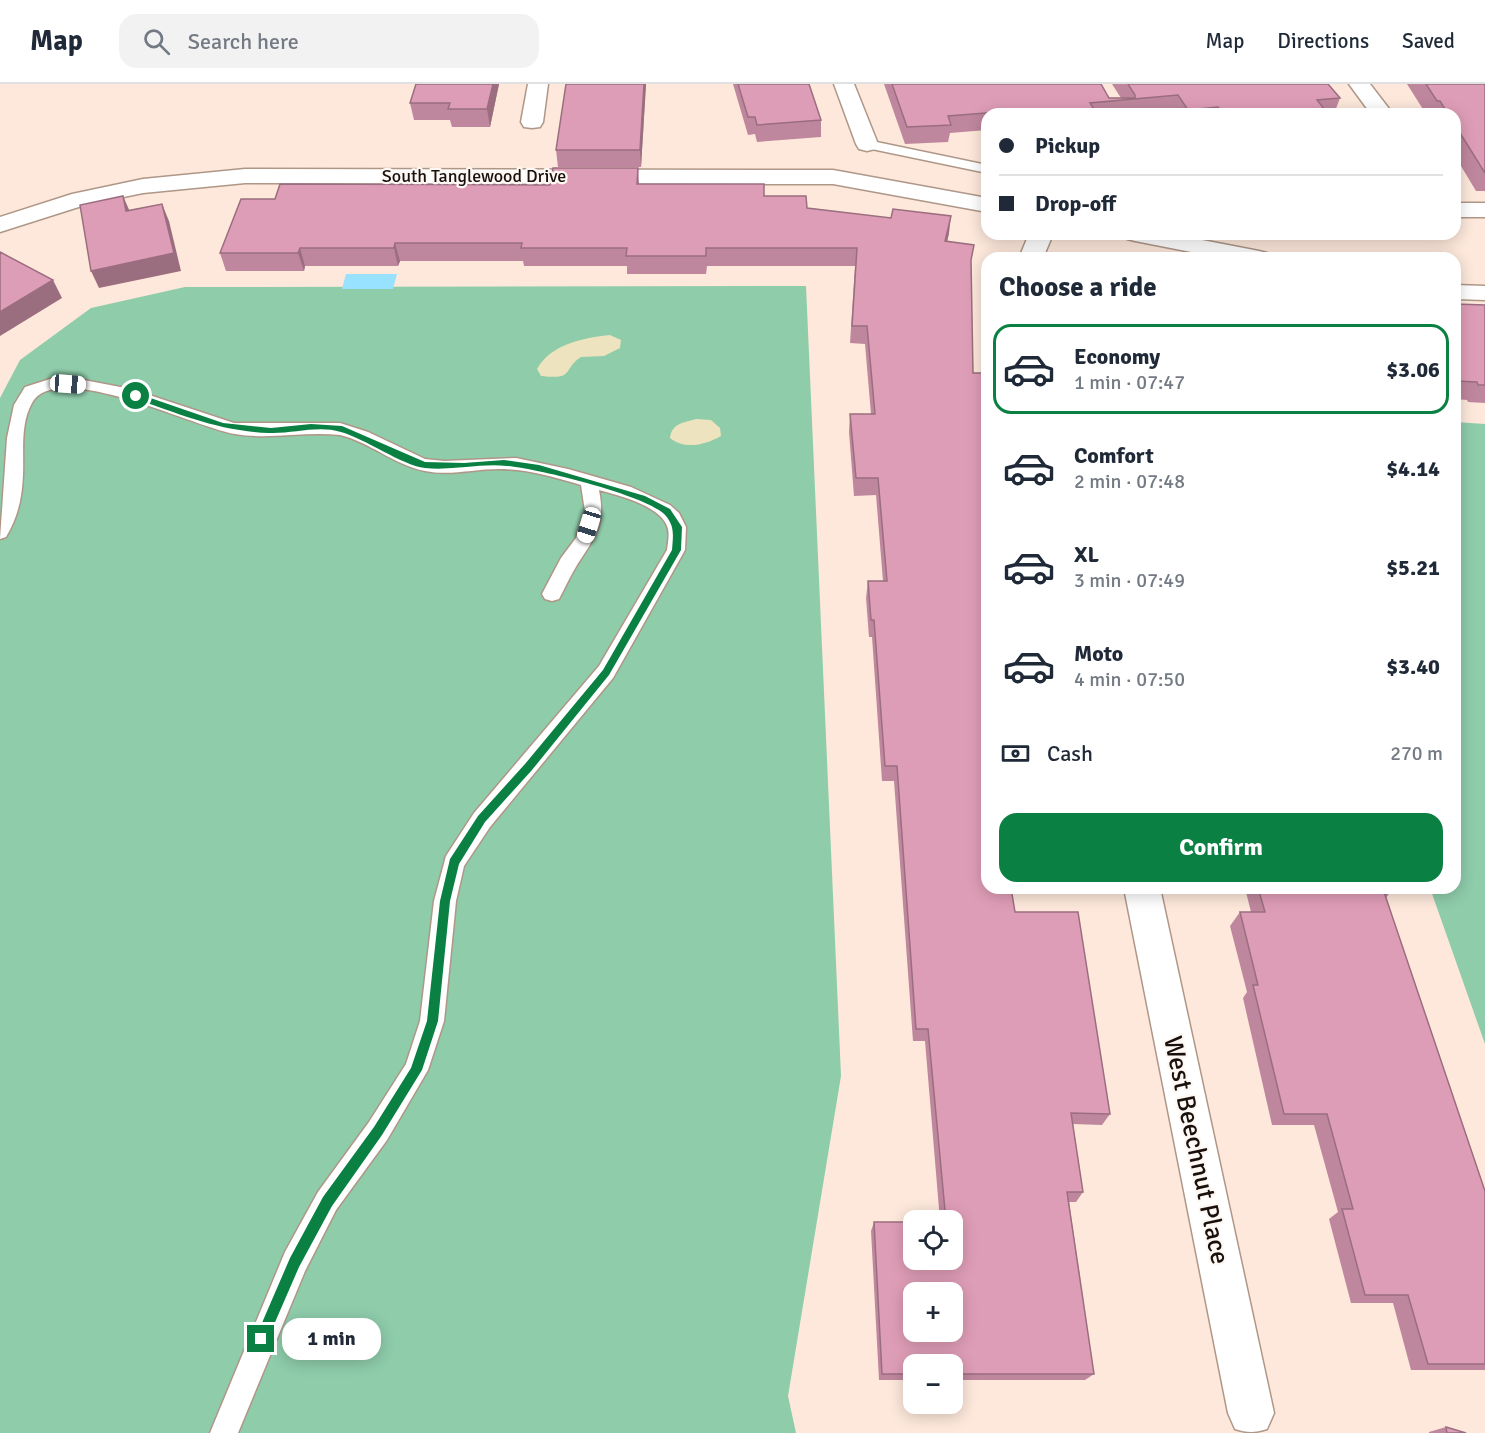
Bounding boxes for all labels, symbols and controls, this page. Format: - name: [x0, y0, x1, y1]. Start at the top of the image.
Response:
- search box: [119, 14, 539, 68]
- text: Map: [30, 24, 83, 58]
- icon: search: [140, 25, 173, 58]
- text: Search here: [188, 28, 299, 55]
- text: Map: [1206, 28, 1244, 54]
- text: Directions: [1277, 28, 1369, 54]
- text: Saved: [1402, 28, 1455, 54]
- text: Pickup: [1035, 132, 1100, 159]
- street label: South Tanglewood Drive: [382, 165, 566, 187]
- text: Drop-off: [1035, 190, 1116, 217]
- text: Choose a ride: [999, 271, 1157, 304]
- icon: car: [1002, 342, 1056, 396]
- text: Economy: [1074, 343, 1160, 370]
- text: $3.06: [1386, 356, 1440, 383]
- text: 1 min · 07:47: [1074, 370, 1185, 395]
- car: [49, 374, 87, 394]
- route start: [122, 382, 149, 409]
- icon: car: [1002, 441, 1056, 495]
- text: Comfort: [1074, 442, 1154, 469]
- text: $4.14: [1386, 455, 1440, 482]
- text: 2 min · 07:48: [1074, 469, 1185, 494]
- car: [575, 505, 603, 545]
- icon: car: [1002, 540, 1056, 594]
- text: XL: [1074, 541, 1099, 568]
- text: $5.21: [1386, 554, 1440, 581]
- text: 3 min · 07:49: [1074, 568, 1185, 593]
- icon: car: [1002, 639, 1056, 693]
- text: Moto: [1074, 640, 1123, 667]
- text: $3.40: [1386, 653, 1440, 680]
- text: 4 min · 07:50: [1074, 667, 1185, 692]
- icon: cash: [999, 737, 1032, 770]
- text: Cash: [1047, 740, 1093, 767]
- text: 270 m: [1390, 741, 1443, 766]
- button: Confirm: [999, 813, 1443, 882]
- street label: West Beechnut Place: [1156, 1033, 1236, 1267]
- map controls: [903, 1210, 963, 1414]
- button: locate: [903, 1210, 963, 1270]
- button: +: [903, 1282, 963, 1342]
- callout: 1 min: [282, 1318, 381, 1360]
- route end: [247, 1325, 274, 1352]
- text: 1 min: [307, 1326, 356, 1351]
- button: −: [903, 1354, 963, 1414]

